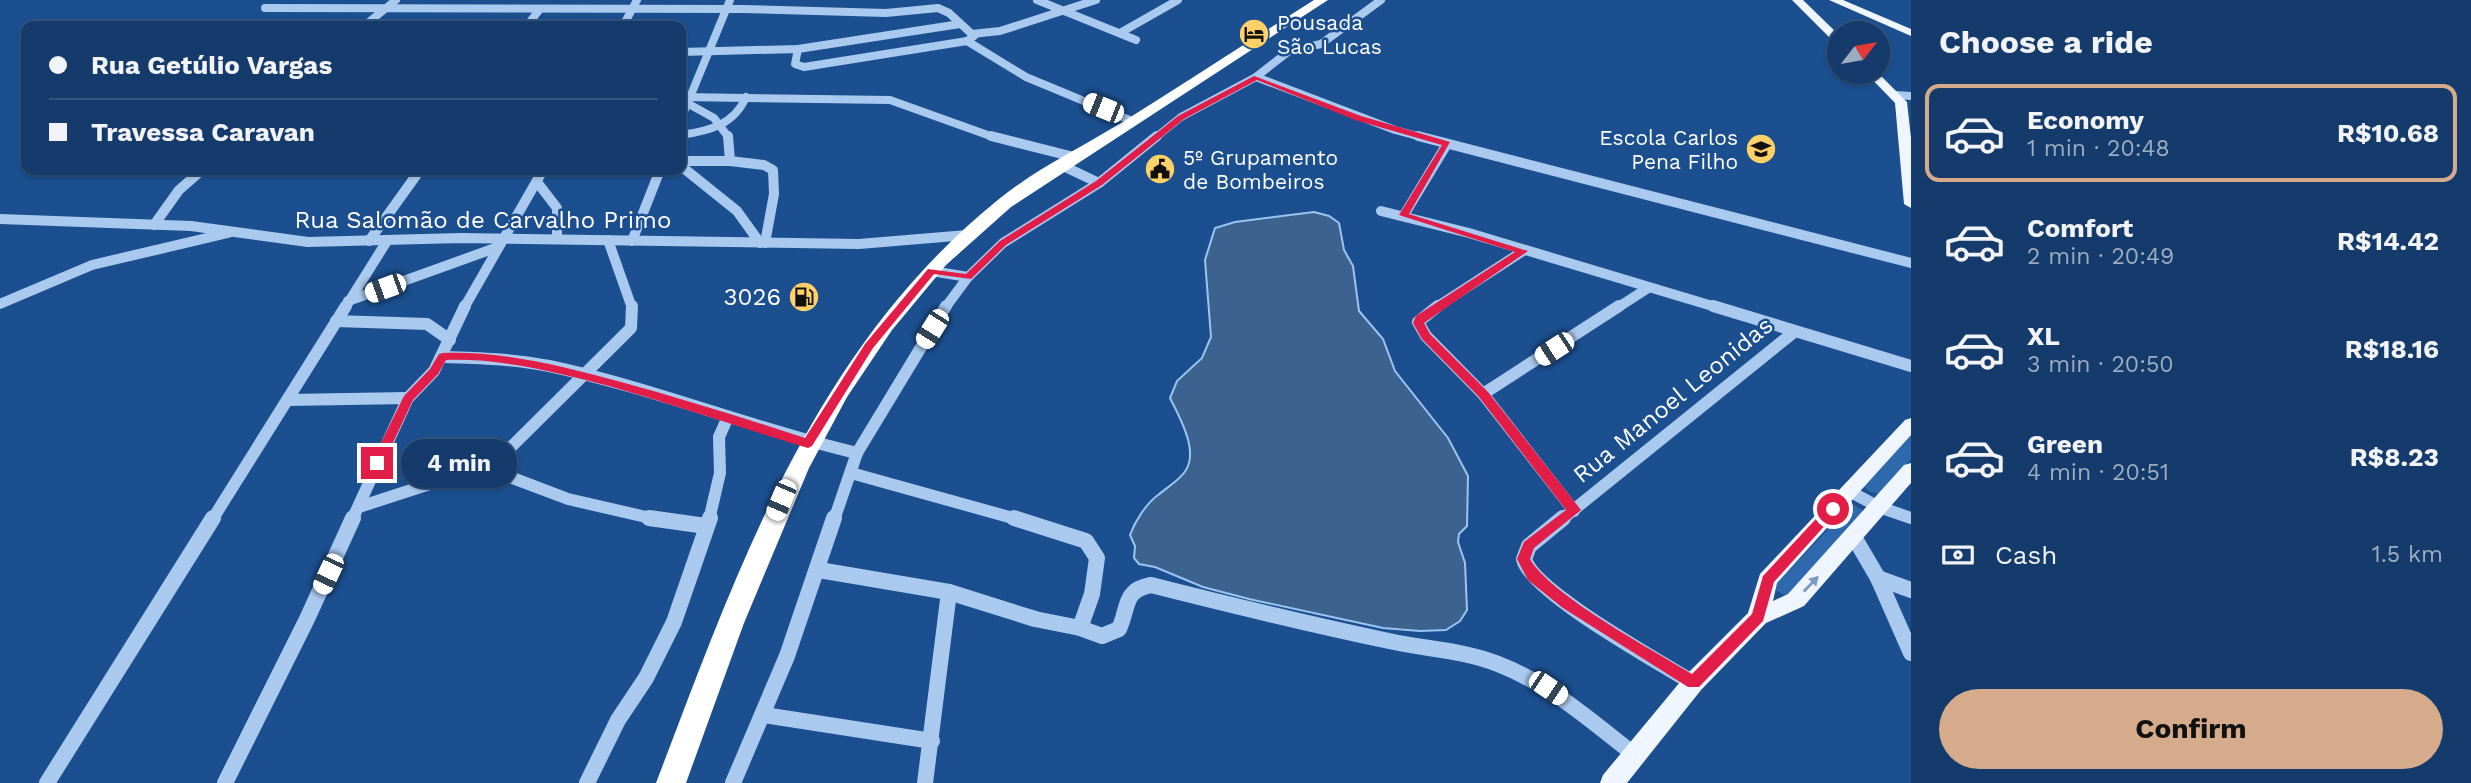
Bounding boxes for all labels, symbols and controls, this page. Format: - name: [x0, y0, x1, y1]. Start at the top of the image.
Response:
- place label: Pousada São Lucas: [1277, 10, 1382, 59]
- hotel icon: Pousada São Lucas: [1237, 17, 1271, 51]
- north arrow: [1827, 21, 1890, 84]
- map controls: [1827, 21, 1890, 84]
- text: Choose a ride: [1939, 23, 2153, 61]
- text: Rua Getúlio Vargas: [91, 50, 332, 80]
- car: [1080, 90, 1127, 126]
- icon: car: [1943, 102, 2006, 165]
- text: Economy: [2027, 105, 2144, 135]
- text: Travessa Caravan: [91, 117, 315, 147]
- text: R$10.68: [2337, 118, 2439, 148]
- place label: Escola Carlos Pena Filho: [1599, 125, 1738, 174]
- school or university icon: Escola Carlos Pena Filho: [1744, 132, 1778, 166]
- text: 1 min · 20:48: [2027, 135, 2170, 162]
- place label: 5º Grupamento de Bombeiros: [1183, 145, 1338, 194]
- public building icon: 5º Grupamento de Bombeiros: [1143, 152, 1177, 186]
- street label: Rua Salomão de Carvalho Primo: [295, 206, 671, 234]
- icon: car: [1943, 210, 2006, 273]
- text: Comfort: [2027, 213, 2133, 243]
- text: R$14.42: [2337, 226, 2439, 256]
- text: 2 min · 20:49: [2027, 243, 2174, 270]
- car: [362, 271, 409, 305]
- fuel station icon: 3026: [787, 280, 821, 314]
- place label: 3026: [723, 283, 781, 311]
- car: [912, 306, 953, 352]
- street label: Rua Manoel Leonidas: [1568, 311, 1778, 489]
- icon: car: [1943, 318, 2006, 381]
- text: XL: [2027, 321, 2060, 351]
- car: [1531, 329, 1578, 369]
- text: R$18.16: [2345, 334, 2439, 364]
- text: 3 min · 20:50: [2027, 351, 2174, 378]
- icon: car: [1943, 426, 2006, 489]
- text: Green: [2027, 429, 2103, 459]
- callout: 4 min: [402, 438, 517, 488]
- text: R$8.23: [2350, 442, 2439, 472]
- route end: [361, 447, 393, 479]
- text: 4 min: [427, 450, 491, 477]
- text: 4 min · 20:51: [2027, 459, 2169, 486]
- car: [764, 477, 799, 523]
- route start: [1817, 493, 1849, 525]
- icon: cash: [1939, 536, 1977, 574]
- text: Cash: [1995, 540, 2057, 570]
- text: 1.5 km: [2372, 541, 2443, 568]
- car: [310, 551, 347, 597]
- one-way arrow: [1803, 576, 1819, 593]
- car: [1525, 668, 1572, 708]
- button: Confirm: [1939, 689, 2443, 769]

